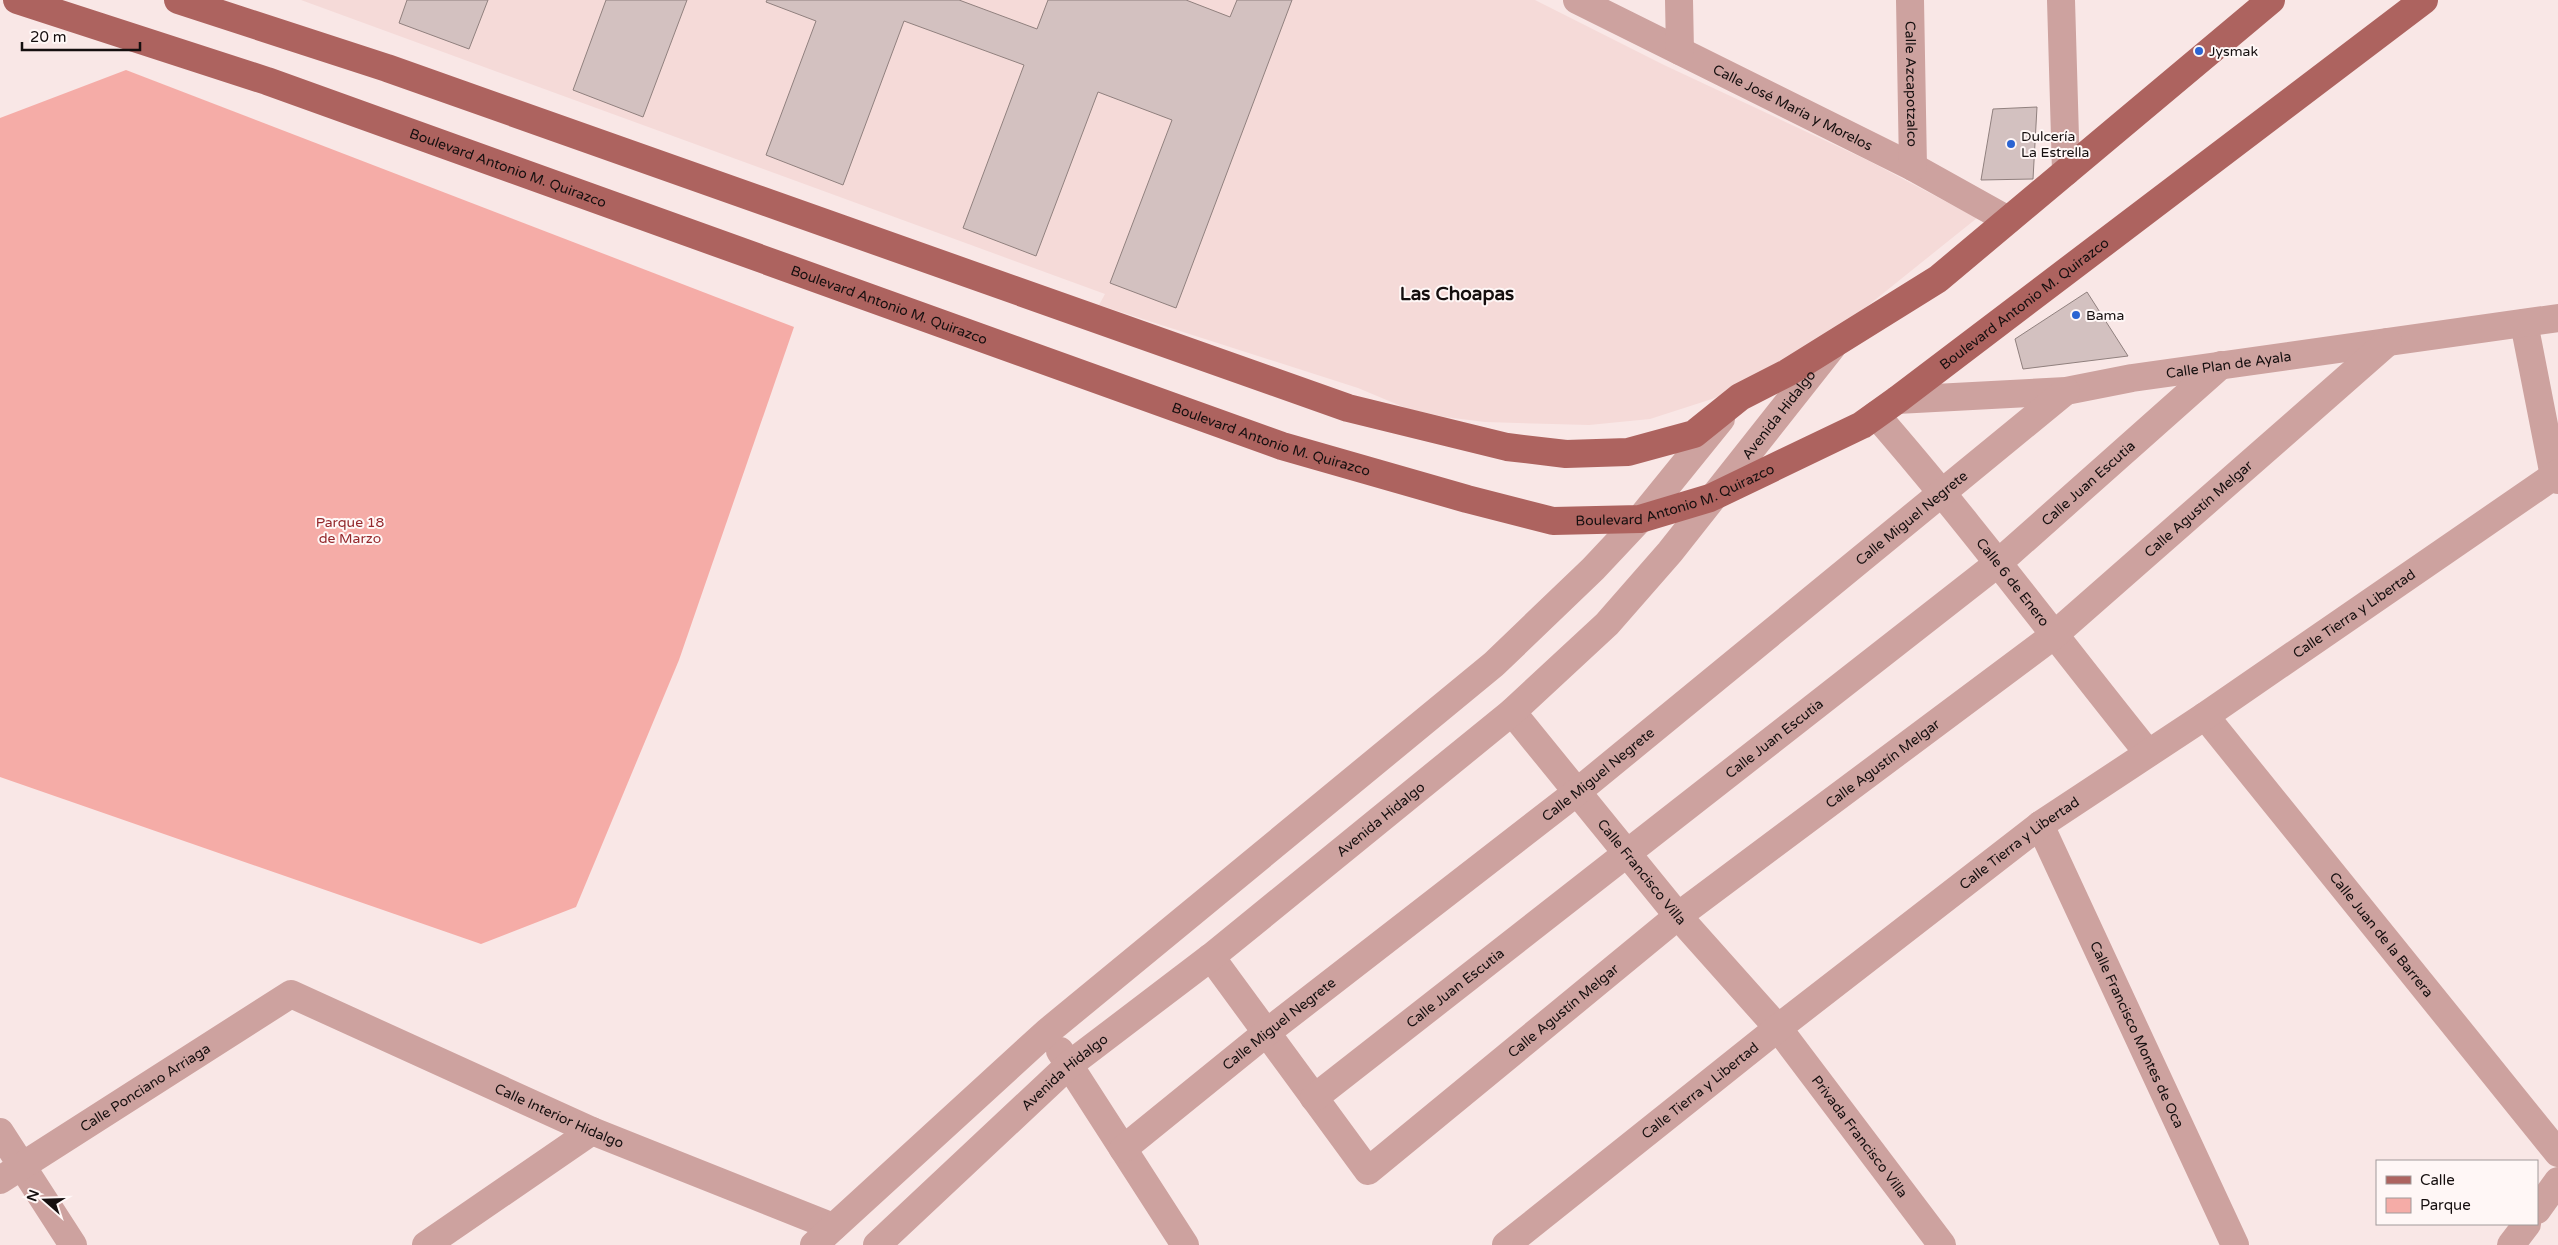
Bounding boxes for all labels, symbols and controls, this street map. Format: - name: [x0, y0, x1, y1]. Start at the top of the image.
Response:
- scale bar: [22, 20, 140, 52]
- street label: Calle Azcapotzalco: [1901, 21, 1921, 147]
- text: 20 m: [30, 28, 67, 46]
- place label: Jysmak: [2209, 43, 2258, 60]
- marker: Jysmak: [2193, 45, 2205, 57]
- street label: Calle José María y Morelos: [1710, 61, 1876, 155]
- street label: Boulevard Antonio M. Quirazco: [407, 125, 609, 211]
- place label: Dulcería La Estrella: [2021, 128, 2089, 161]
- marker: Dulcería La Estrella: [2005, 138, 2017, 150]
- street label: Boulevard Antonio M. Quirazco: [1937, 234, 2112, 373]
- street label: Boulevard Antonio M. Quirazco: [788, 262, 990, 348]
- district label: Las Choapas: [1400, 283, 1514, 306]
- place label: Bama: [2086, 307, 2124, 324]
- marker: Bama: [2070, 309, 2082, 321]
- street label: Calle Plan de Ayala: [2165, 348, 2292, 382]
- street label: Avenida Hidalgo: [1738, 367, 1819, 463]
- street label: Boulevard Antonio M. Quirazco: [1169, 399, 1372, 480]
- street label: Calle Juan Escutia: [2038, 437, 2139, 529]
- street label: Calle Agustín Melgar: [2141, 457, 2257, 561]
- street label: Boulevard Antonio M. Quirazco: [1575, 460, 1777, 529]
- street label: Calle Miguel Negrete: [1852, 467, 1971, 569]
- park label: Parque 18 de Marzo: [316, 514, 384, 547]
- street label: Calle 6 de Enero: [1972, 535, 2053, 630]
- street label: Calle Tierra y Libertad: [2290, 566, 2419, 662]
- street label: Calle Juan Escutia: [1722, 695, 1827, 782]
- street label: Calle Agustín Melgar: [1822, 715, 1944, 812]
- street label: Calle Miguel Negrete: [1539, 724, 1658, 825]
- street label: Avenida Hidalgo: [1333, 778, 1428, 861]
- street label: Calle Tierra y Libertad: [1956, 793, 2083, 893]
- street label: Calle Francisco Villa: [1594, 816, 1690, 928]
- street label: Calle Juan de la Barrera: [2326, 869, 2437, 1001]
- street label: Calle Francisco Montes de Oca: [2086, 939, 2187, 1131]
- street label: Calle Juan Escutia: [1403, 945, 1508, 1032]
- street label: Calle Agustín Melgar: [1505, 960, 1623, 1061]
- street label: Calle Miguel Negrete: [1219, 974, 1339, 1074]
- street label: Avenida Hidalgo: [1018, 1031, 1111, 1114]
- street label: Calle Tierra y Libertad: [1638, 1039, 1762, 1143]
- street label: Calle Ponciano Arriaga: [77, 1040, 213, 1136]
- street label: Privada Francisco Villa: [1808, 1072, 1911, 1201]
- street label: Calle Interior Hidalgo: [492, 1080, 626, 1152]
- legend: [2376, 1160, 2538, 1225]
- text: Calle: [2420, 1171, 2455, 1189]
- north arrow: [20, 1175, 70, 1225]
- text: N: [23, 1188, 43, 1204]
- text: Parque: [2420, 1196, 2471, 1214]

